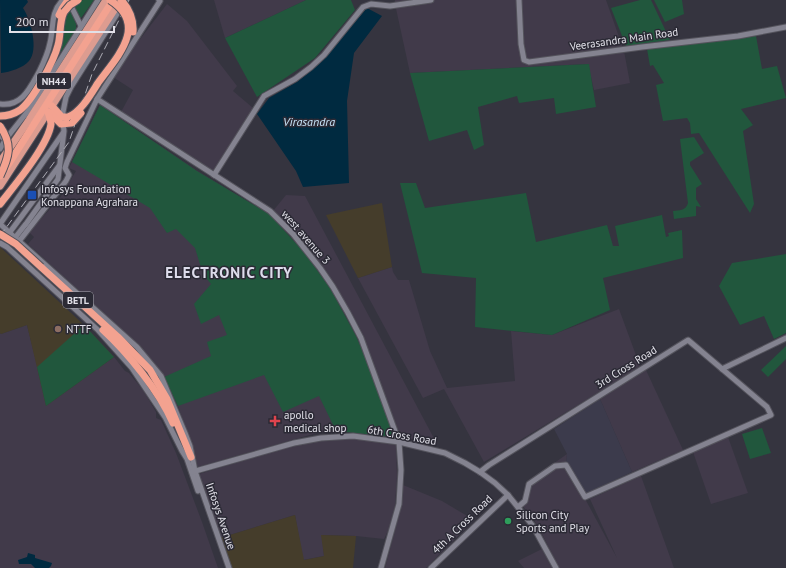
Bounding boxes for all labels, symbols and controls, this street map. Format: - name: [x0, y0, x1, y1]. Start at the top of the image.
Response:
- scale bar: [10, 8, 114, 34]
- text: 200 m: [16, 14, 49, 29]
- street label: Veerasandra Main Road: [568, 24, 679, 54]
- road number: NH44: [37, 73, 71, 89]
- water label: Virasandra: [283, 114, 335, 129]
- place label: Infosys Foundation Konappana Agrahara: [41, 182, 138, 209]
- marker: Infosys Foundation Konappana Agrahara: [26, 189, 38, 201]
- street label: west avenue 3: [279, 207, 333, 267]
- district label: ELECTRONIC CITY: [165, 263, 293, 282]
- road number: BETL: [63, 292, 93, 308]
- place label: NTTF: [66, 322, 92, 336]
- marker: NTTF: [53, 324, 63, 334]
- street label: 3rd Cross Road: [593, 343, 659, 391]
- place label: apollo medical shop: [284, 408, 346, 435]
- marker: apollo medical shop: [269, 415, 281, 427]
- street label: 6th Cross Road: [366, 422, 438, 448]
- street label: Infosys Avenue: [203, 481, 239, 552]
- street label: 4th A Cross Road: [429, 492, 495, 556]
- place label: Silicon City Sports and Play: [516, 508, 590, 535]
- marker: Silicon City Sports and Play: [503, 516, 513, 526]

